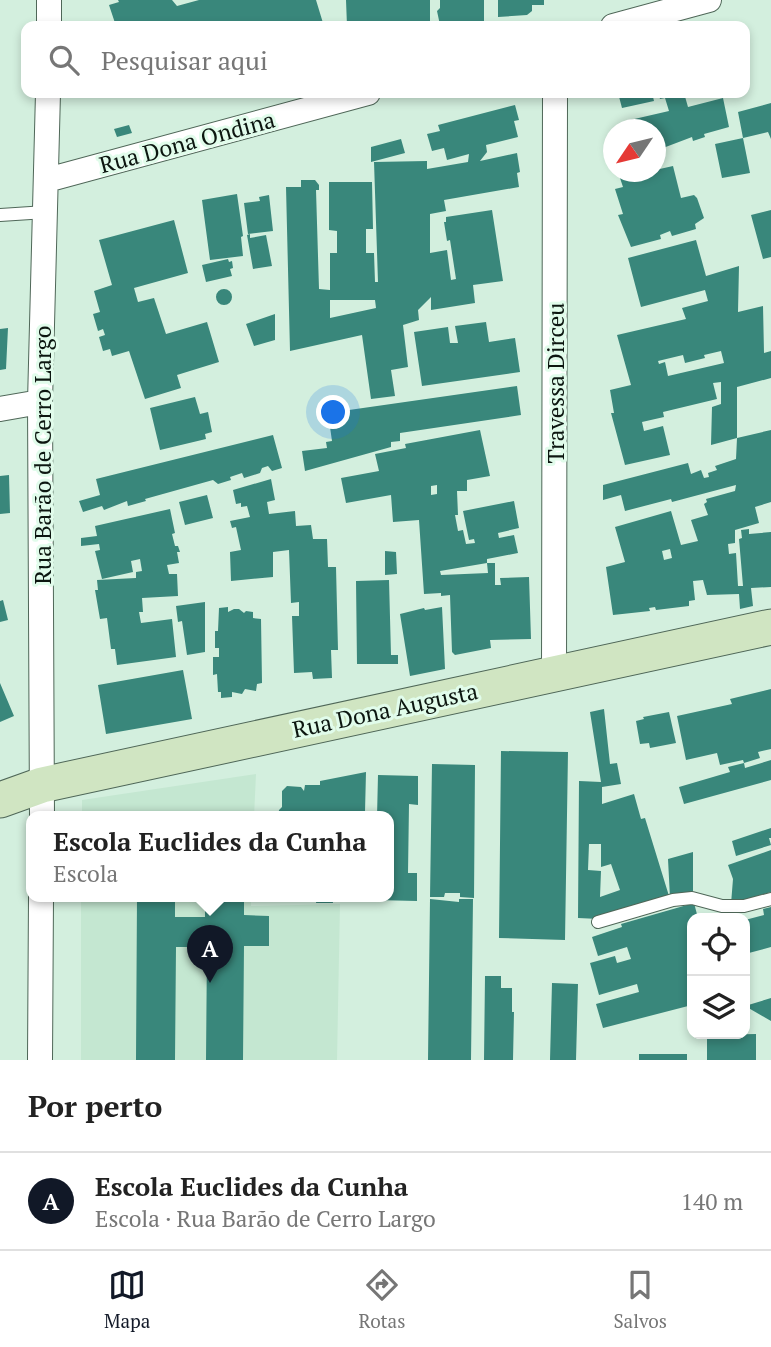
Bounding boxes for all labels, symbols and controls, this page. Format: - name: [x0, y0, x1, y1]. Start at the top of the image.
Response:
- search box: [21, 21, 750, 98]
- icon: search: [45, 41, 83, 79]
- text: Pesquisar aqui: [101, 43, 268, 77]
- street label: Rua Dona Ondina: [96, 104, 279, 180]
- north arrow: [603, 119, 666, 182]
- street label: Travessa Dirceu: [540, 302, 571, 464]
- street label: Rua Barão de Cerro Largo: [27, 325, 58, 585]
- your location: [316, 395, 350, 429]
- street label: Rua Dona Augusta: [289, 675, 481, 745]
- popup: [26, 811, 394, 902]
- text: Escola Euclides da Cunha: [53, 824, 367, 858]
- text: Escola: [53, 858, 118, 889]
- map controls: [687, 913, 750, 1039]
- button: locate: [687, 913, 750, 976]
- pin: A: [187, 925, 233, 983]
- button: layers: [687, 976, 750, 1039]
- text: Por perto: [28, 1086, 162, 1126]
- text: Escola Euclides da Cunha: [95, 1169, 408, 1203]
- text: A: [43, 1186, 59, 1217]
- text: 140 m: [681, 1186, 743, 1217]
- text: Escola · Rua Barão de Cerro Largo: [95, 1203, 436, 1234]
- tab: Mapa: [104, 1266, 150, 1333]
- tab: Rotas: [358, 1266, 405, 1333]
- tab: Salvos: [613, 1266, 667, 1333]

